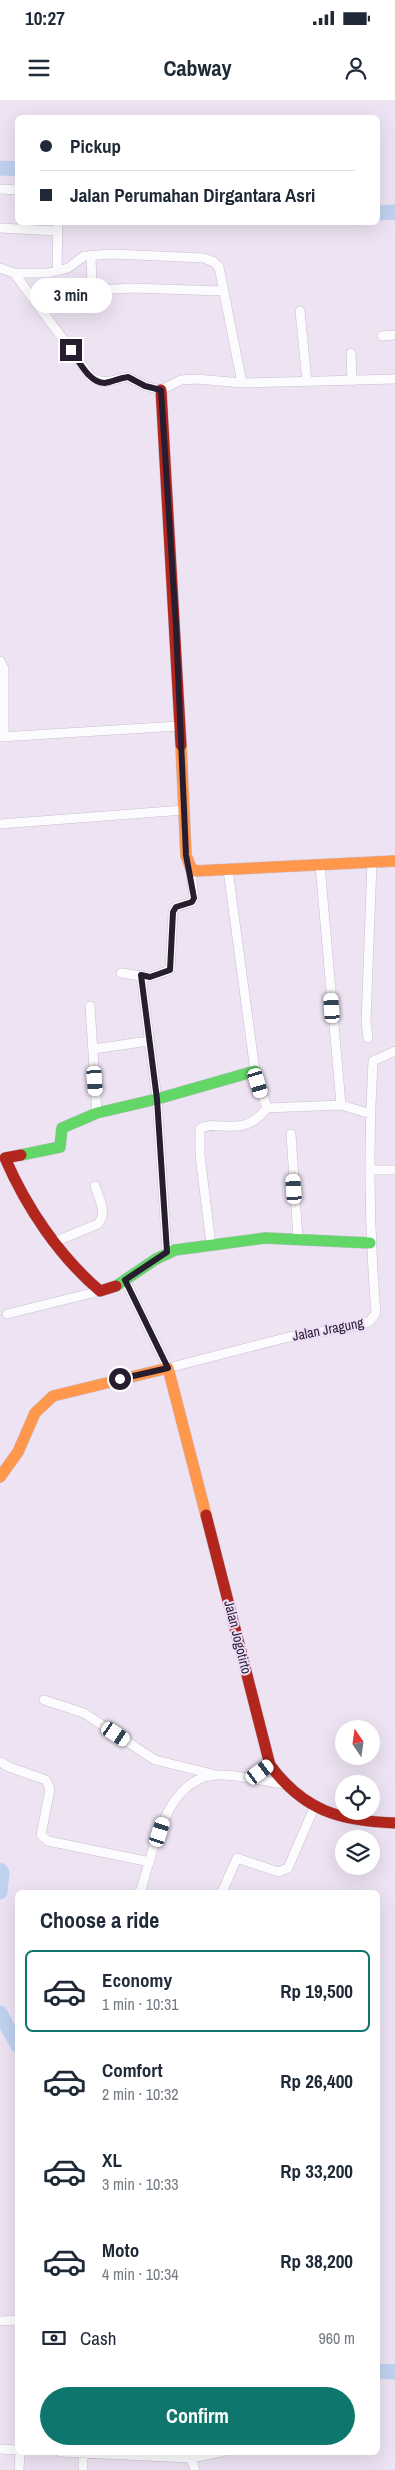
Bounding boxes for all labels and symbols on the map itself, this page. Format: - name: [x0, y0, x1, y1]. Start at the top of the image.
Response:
- callout: 3 min: [30, 278, 112, 312]
- route end: [60, 339, 82, 361]
- car: [323, 993, 340, 1023]
- car: [86, 1066, 103, 1096]
- car: [246, 1066, 269, 1100]
- car: [285, 1174, 302, 1204]
- street label: Jalan Jragung: [291, 1313, 366, 1345]
- route start: [109, 1368, 131, 1390]
- street label: Jalan Jogotirto: [220, 1598, 256, 1676]
- car: [99, 1719, 132, 1749]
- north arrow: [335, 1720, 380, 1765]
- car: [243, 1757, 276, 1787]
- car: [148, 1815, 171, 1849]

